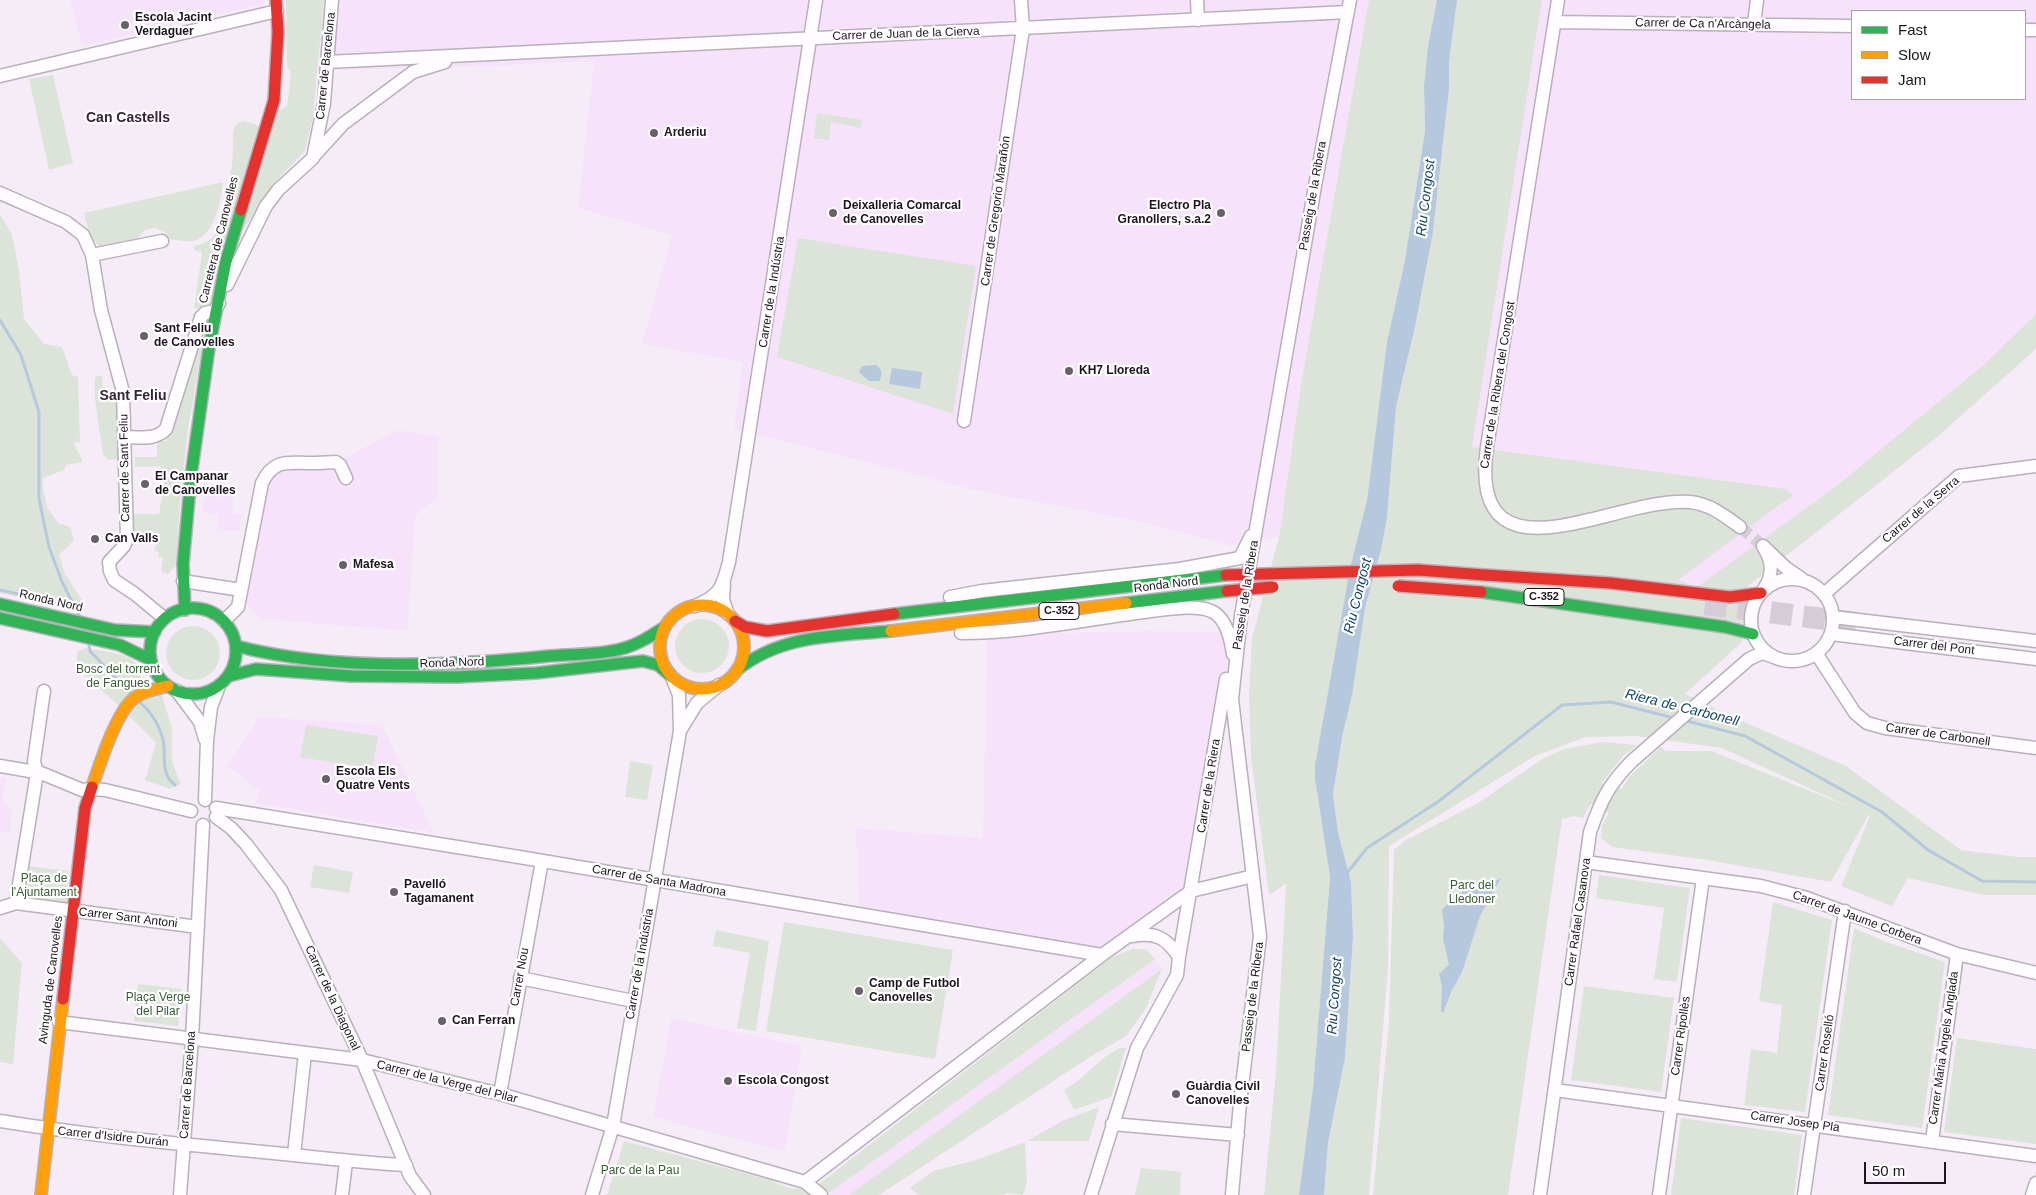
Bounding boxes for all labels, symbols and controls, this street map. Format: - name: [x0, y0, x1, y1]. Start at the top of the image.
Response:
- legend: [1851, 10, 2026, 100]
- place label: Escola Jacint Verdaguer: [135, 11, 212, 39]
- street label: Carrer de Barcelona: [313, 12, 339, 120]
- street label: Carrer de Ca n'Arcàngela: [1635, 16, 1771, 32]
- marker: Escola Jacint Verdaguer: [119, 19, 131, 31]
- text: Fast: [1898, 21, 1927, 38]
- street label: Carrer de Juan de la Cierva: [832, 24, 980, 44]
- text: Slow: [1898, 46, 1931, 63]
- text: Jam: [1898, 71, 1926, 88]
- district label: Can Castells: [86, 110, 170, 126]
- place label: Arderiu: [664, 126, 707, 140]
- marker: Arderiu: [648, 127, 660, 139]
- street label: Carrer de Gregorio Marañón: [978, 135, 1014, 287]
- street label: Passeig de la Ribera: [1296, 140, 1330, 252]
- water label: Riu Congost: [1413, 159, 1439, 237]
- street label: Carretera de Canovelles: [196, 175, 242, 305]
- place label: Deixalleria Comarcal de Canovelles: [843, 199, 961, 227]
- place label: Electro Pla Granollers, s.a.2: [1118, 199, 1211, 227]
- marker: Deixalleria Comarcal de Canovelles: [827, 207, 839, 219]
- marker: Electro Pla Granollers, s.a.2: [1215, 207, 1227, 219]
- street label: Carrer de la Indústria: [756, 235, 788, 349]
- street label: Carrer de la Ribera del Congost: [1478, 300, 1518, 470]
- place label: Sant Feliu de Canovelles: [154, 322, 235, 350]
- marker: Sant Feliu de Canovelles: [138, 330, 150, 342]
- place label: KH7 Lloreda: [1079, 364, 1150, 378]
- marker: KH7 Lloreda: [1063, 365, 1075, 377]
- district label: Sant Feliu: [100, 388, 166, 404]
- street label: Carrer de Sant Feliu: [117, 414, 133, 522]
- place label: El Campanar de Canovelles: [155, 470, 236, 498]
- street label: Carrer de la Serra: [1880, 474, 1962, 546]
- marker: El Campanar de Canovelles: [139, 478, 151, 490]
- place label: Can Valls: [105, 532, 158, 546]
- marker: Can Valls: [89, 533, 101, 545]
- street label: Passeig de la Ribera: [1230, 539, 1262, 651]
- water label: Riu Congost: [1341, 557, 1375, 635]
- place label: Mafesa: [353, 558, 394, 572]
- marker: Mafesa: [337, 559, 349, 571]
- street label: Ronda Nord: [1133, 574, 1199, 596]
- street label: Ronda Nord: [18, 587, 84, 615]
- road number: C-352: [1524, 588, 1564, 606]
- road number: C-352: [1039, 602, 1079, 620]
- street label: Carrer del Pont: [1893, 634, 1975, 658]
- street label: Ronda Nord: [419, 655, 485, 671]
- park label: Bosc del torrent de Fangues: [76, 663, 160, 691]
- water label: Riera de Carbonell: [1623, 686, 1741, 730]
- street label: Carrer de Carbonell: [1885, 721, 1991, 749]
- street label: Carrer de la Riera: [1194, 738, 1224, 834]
- place label: Escola Els Quatre Vents: [336, 765, 410, 793]
- marker: Escola Els Quatre Vents: [320, 773, 332, 785]
- street label: Carrer Rafael Casanova: [1562, 857, 1594, 987]
- street label: Carrer de Santa Madrona: [591, 862, 727, 900]
- park label: Plaça de l'Ajuntament: [11, 872, 77, 900]
- place label: Pavelló Tagamanent: [404, 878, 474, 906]
- park label: Parc del Lledoner: [1449, 879, 1495, 907]
- marker: Pavelló Tagamanent: [388, 886, 400, 898]
- street label: Carrer de Jaume Corbera: [1790, 888, 1924, 948]
- street label: Carrer Sant Antoni: [78, 905, 178, 931]
- street label: Carrer de la Indústria: [623, 907, 657, 1021]
- street label: Avinguda de Canovelles: [36, 915, 66, 1045]
- street label: Passeig de la Ribera: [1239, 941, 1267, 1053]
- street label: Carrer de la Diagonal: [301, 943, 363, 1053]
- street label: Carrer Nou: [508, 947, 532, 1007]
- water label: Riu Congost: [1324, 957, 1346, 1035]
- street label: Carrer Maria Àngels Anglada: [1926, 970, 1962, 1126]
- place label: Camp de Futbol Canovelles: [869, 977, 960, 1005]
- marker: Camp de Futbol Canovelles: [853, 985, 865, 997]
- park label: Plaça Verge del Pilar: [126, 991, 190, 1019]
- street label: Carrer Ripollès: [1668, 995, 1694, 1077]
- place label: Can Ferran: [452, 1014, 515, 1028]
- street label: Carrer Roselló: [1812, 1014, 1838, 1092]
- marker: Can Ferran: [436, 1015, 448, 1027]
- street label: Carrer de Barcelona: [177, 1031, 199, 1139]
- street label: Carrer de la Verge del Pilar: [375, 1058, 519, 1106]
- place label: Escola Congost: [738, 1074, 829, 1088]
- marker: Escola Congost: [722, 1075, 734, 1087]
- place label: Guàrdia Civil Canovelles: [1186, 1080, 1260, 1108]
- marker: Guàrdia Civil Canovelles: [1170, 1088, 1182, 1100]
- street label: Carrer Josep Pla: [1749, 1109, 1841, 1135]
- street label: Carrer d'Isidre Durán: [57, 1124, 169, 1150]
- scale bar: [1866, 1152, 1948, 1184]
- text: 50 m: [1872, 1162, 1905, 1179]
- park label: Parc de la Pau: [601, 1164, 679, 1178]

